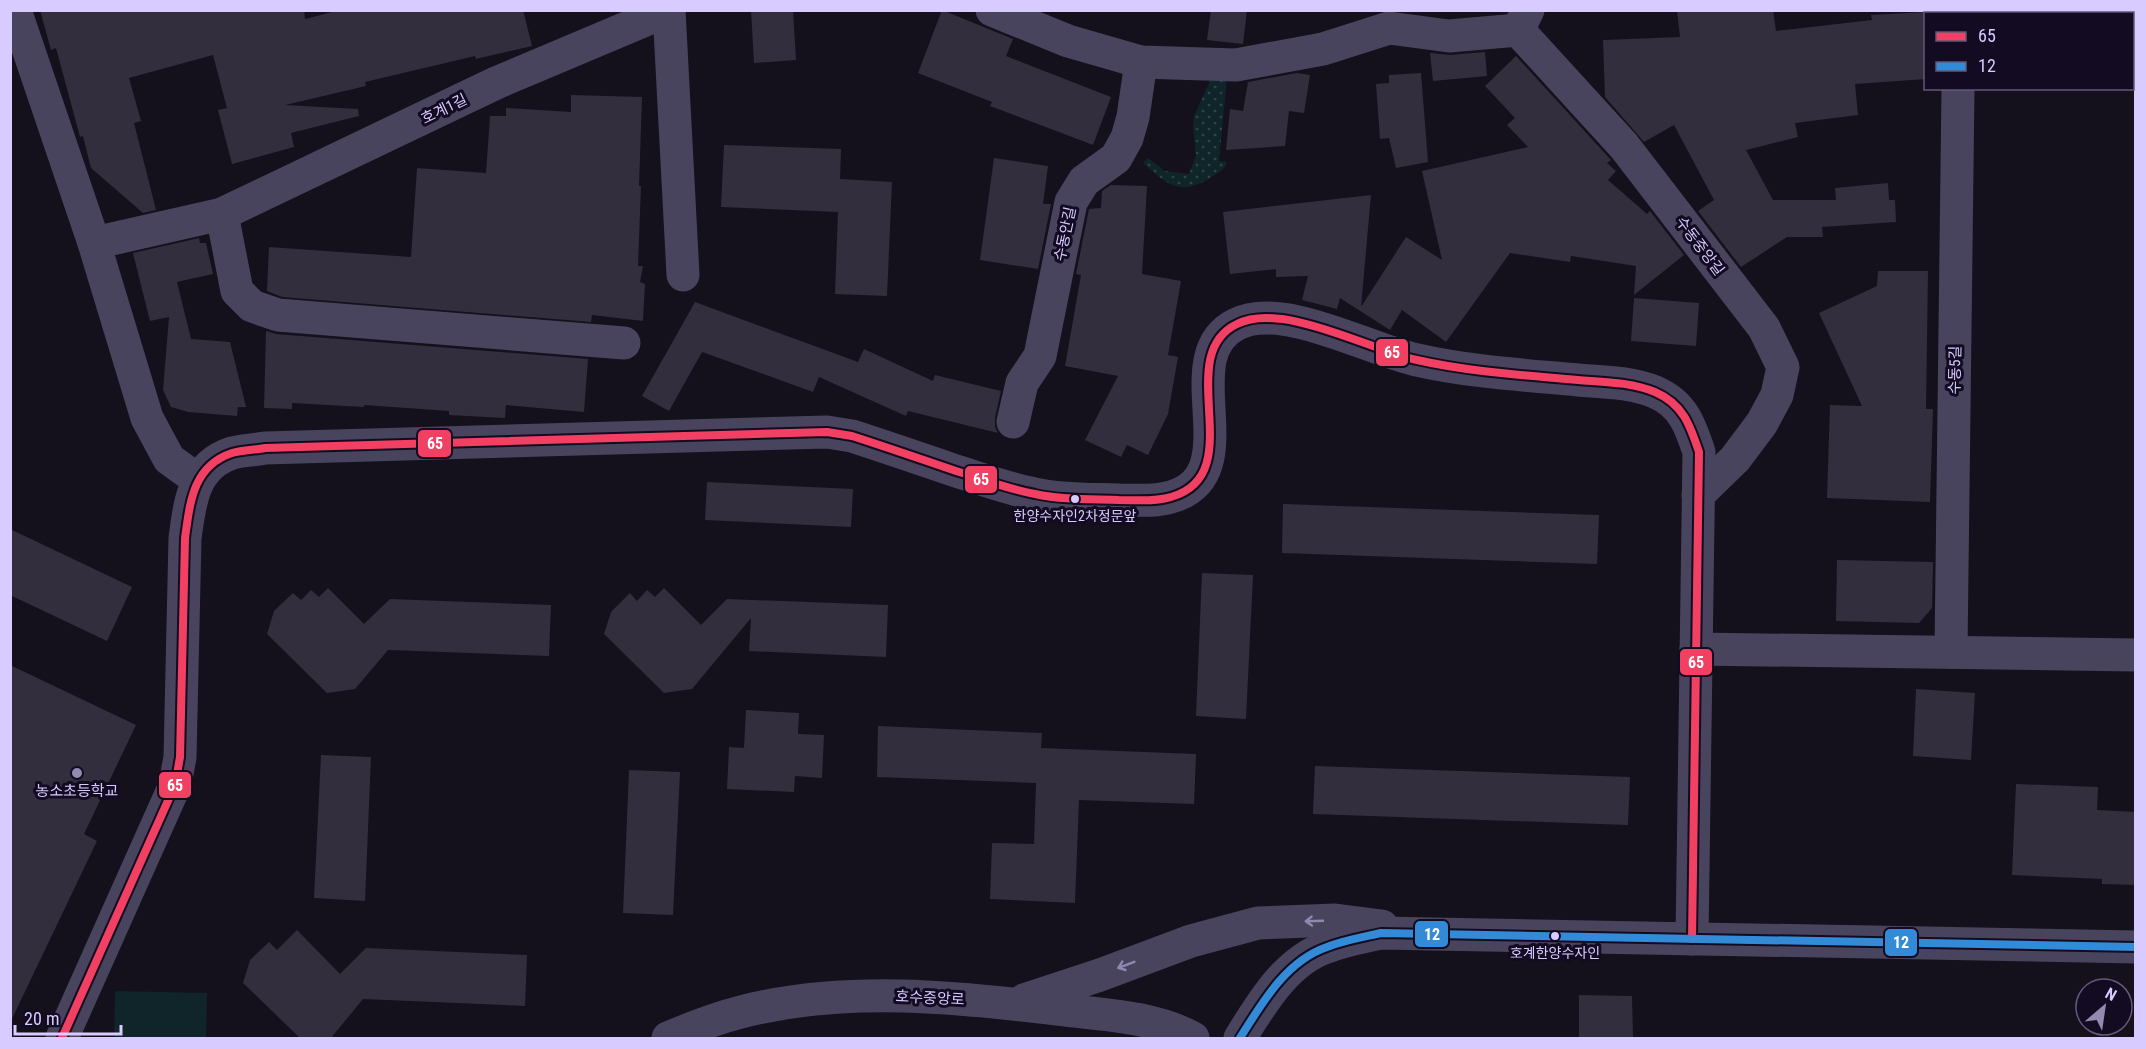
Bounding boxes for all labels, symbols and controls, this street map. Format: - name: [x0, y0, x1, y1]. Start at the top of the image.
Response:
- legend: [1924, 12, 2134, 90]
- text: 65: [1978, 25, 1996, 46]
- text: 12: [1978, 55, 1996, 76]
- street label: 호계1길: [418, 90, 470, 128]
- street label: 수동안길: [1050, 205, 1080, 263]
- street label: 수동중앙길: [1672, 213, 1728, 279]
- line badge: 65: [1375, 338, 1409, 367]
- text: 65: [1384, 343, 1400, 362]
- street label: 수동5길: [1946, 345, 1964, 395]
- line badge: 65: [417, 429, 452, 458]
- text: 65: [427, 434, 443, 453]
- line badge: 65: [964, 465, 998, 494]
- text: 65: [973, 470, 989, 489]
- marker: 한양수자인2차정문앞: [1069, 493, 1081, 505]
- place label: 한양수자인2차정문앞: [1014, 508, 1137, 524]
- line badge: 65: [1679, 648, 1713, 676]
- text: 65: [1688, 653, 1704, 672]
- marker: 농소초등학교: [70, 766, 84, 780]
- line badge: 65: [158, 771, 192, 799]
- text: 65: [167, 776, 183, 795]
- place label: 농소초등학교: [36, 782, 118, 800]
- one-way arrow: [1304, 915, 1324, 926]
- line badge: 12: [1414, 920, 1449, 948]
- text: 12: [1424, 925, 1440, 944]
- line badge: 12: [1884, 928, 1918, 957]
- marker: 호계한양수자인: [1549, 930, 1561, 942]
- text: 12: [1893, 933, 1909, 952]
- place label: 호계한양수자인: [1510, 945, 1600, 961]
- one-way arrow: [1117, 961, 1135, 972]
- north arrow: [2074, 977, 2134, 1037]
- text: N: [2102, 984, 2120, 1005]
- street label: 호수중앙로: [895, 987, 965, 1009]
- scale bar: [15, 998, 122, 1036]
- text: 20 m: [24, 1008, 59, 1029]

